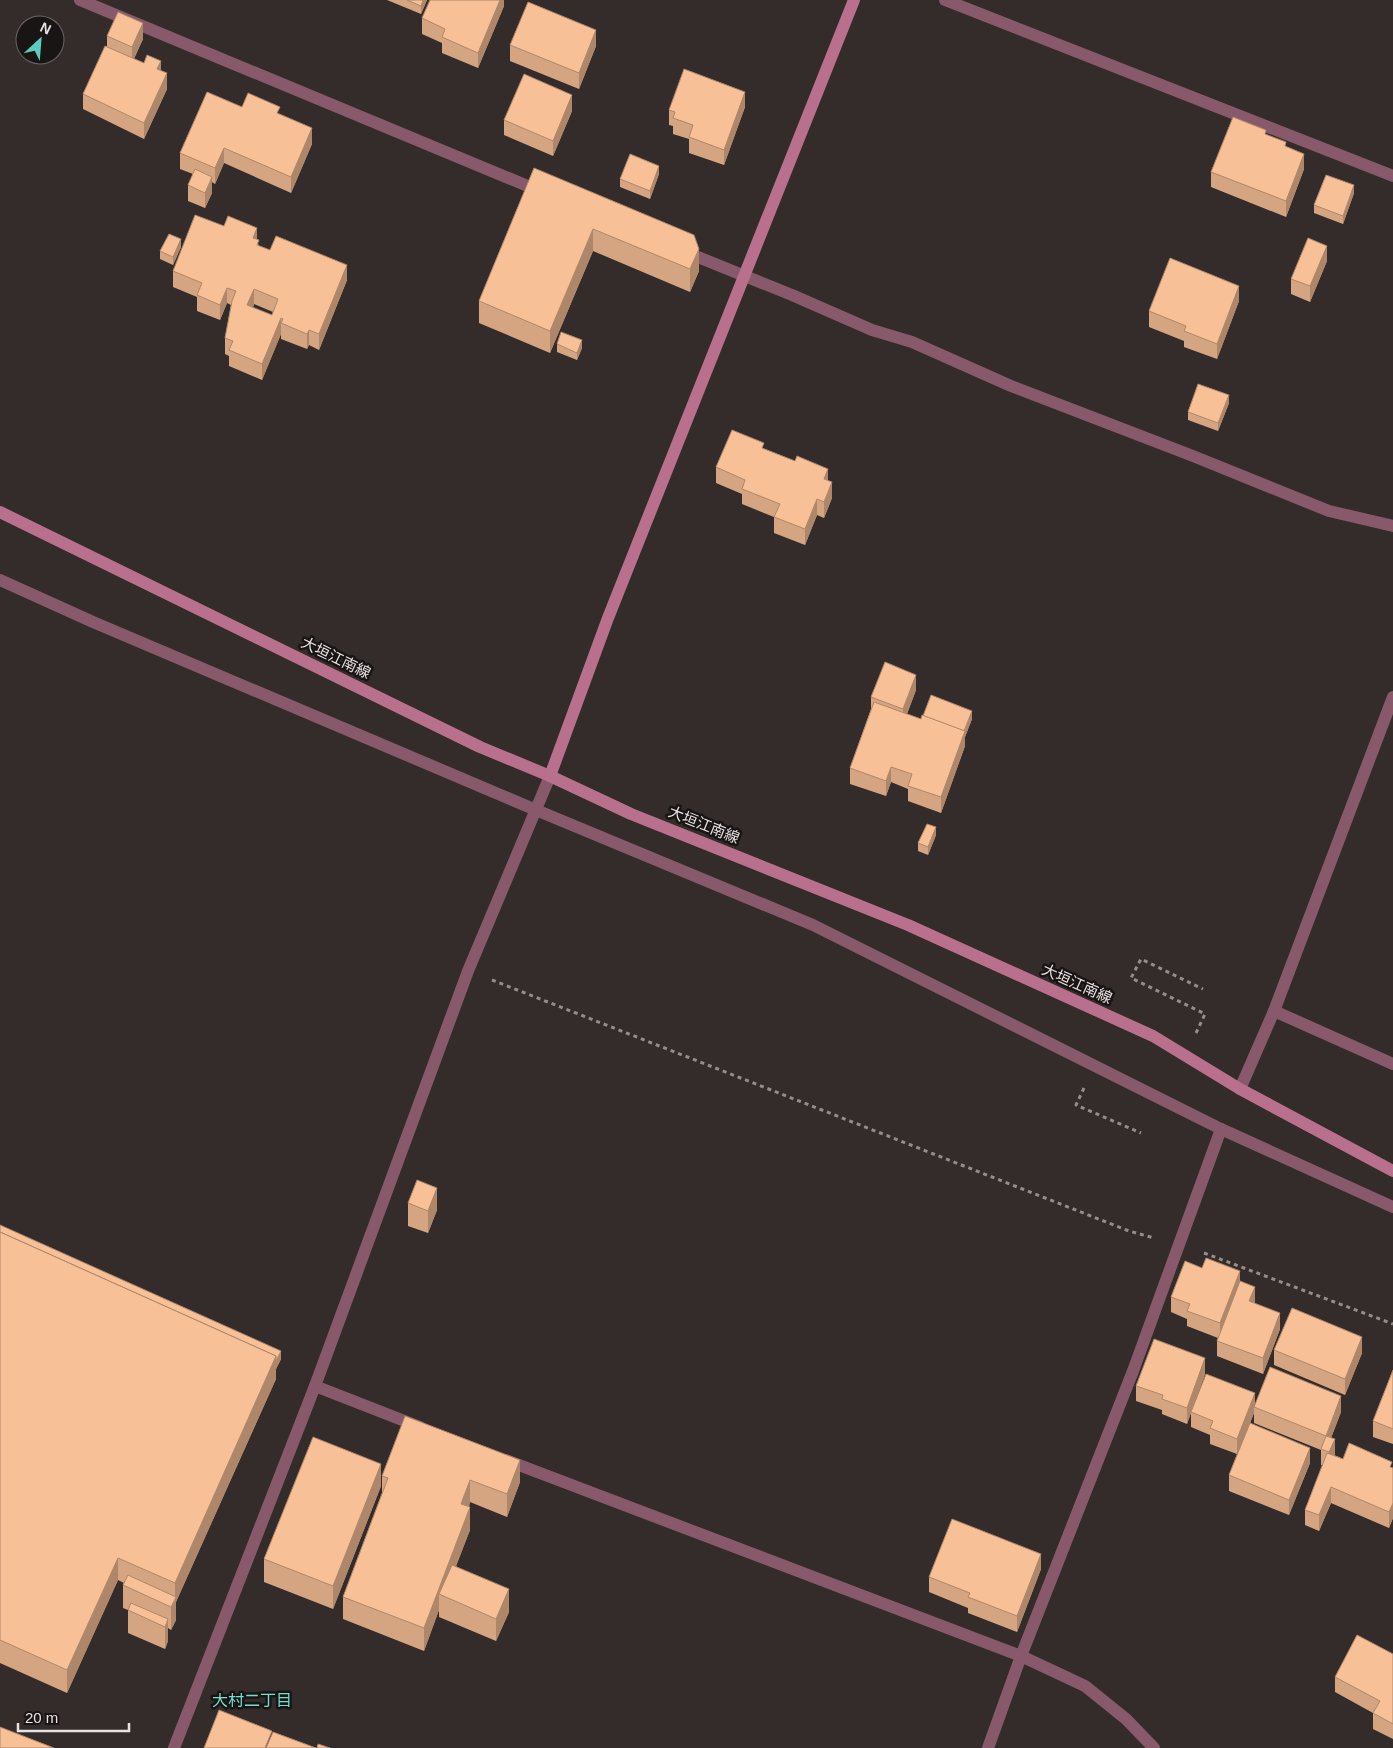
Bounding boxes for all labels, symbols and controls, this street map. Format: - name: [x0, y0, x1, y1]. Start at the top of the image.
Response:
- north arrow: [15, 15, 65, 65]
- text: N: [38, 19, 54, 38]
- street label: 大垣江南線: [299, 633, 374, 682]
- street label: 大垣江南線: [666, 803, 742, 846]
- street label: 大垣江南線: [1039, 961, 1115, 1007]
- district label: 大村二丁目: [212, 1692, 292, 1709]
- scale bar: [18, 1700, 129, 1732]
- text: 20 m: [25, 1709, 58, 1726]

